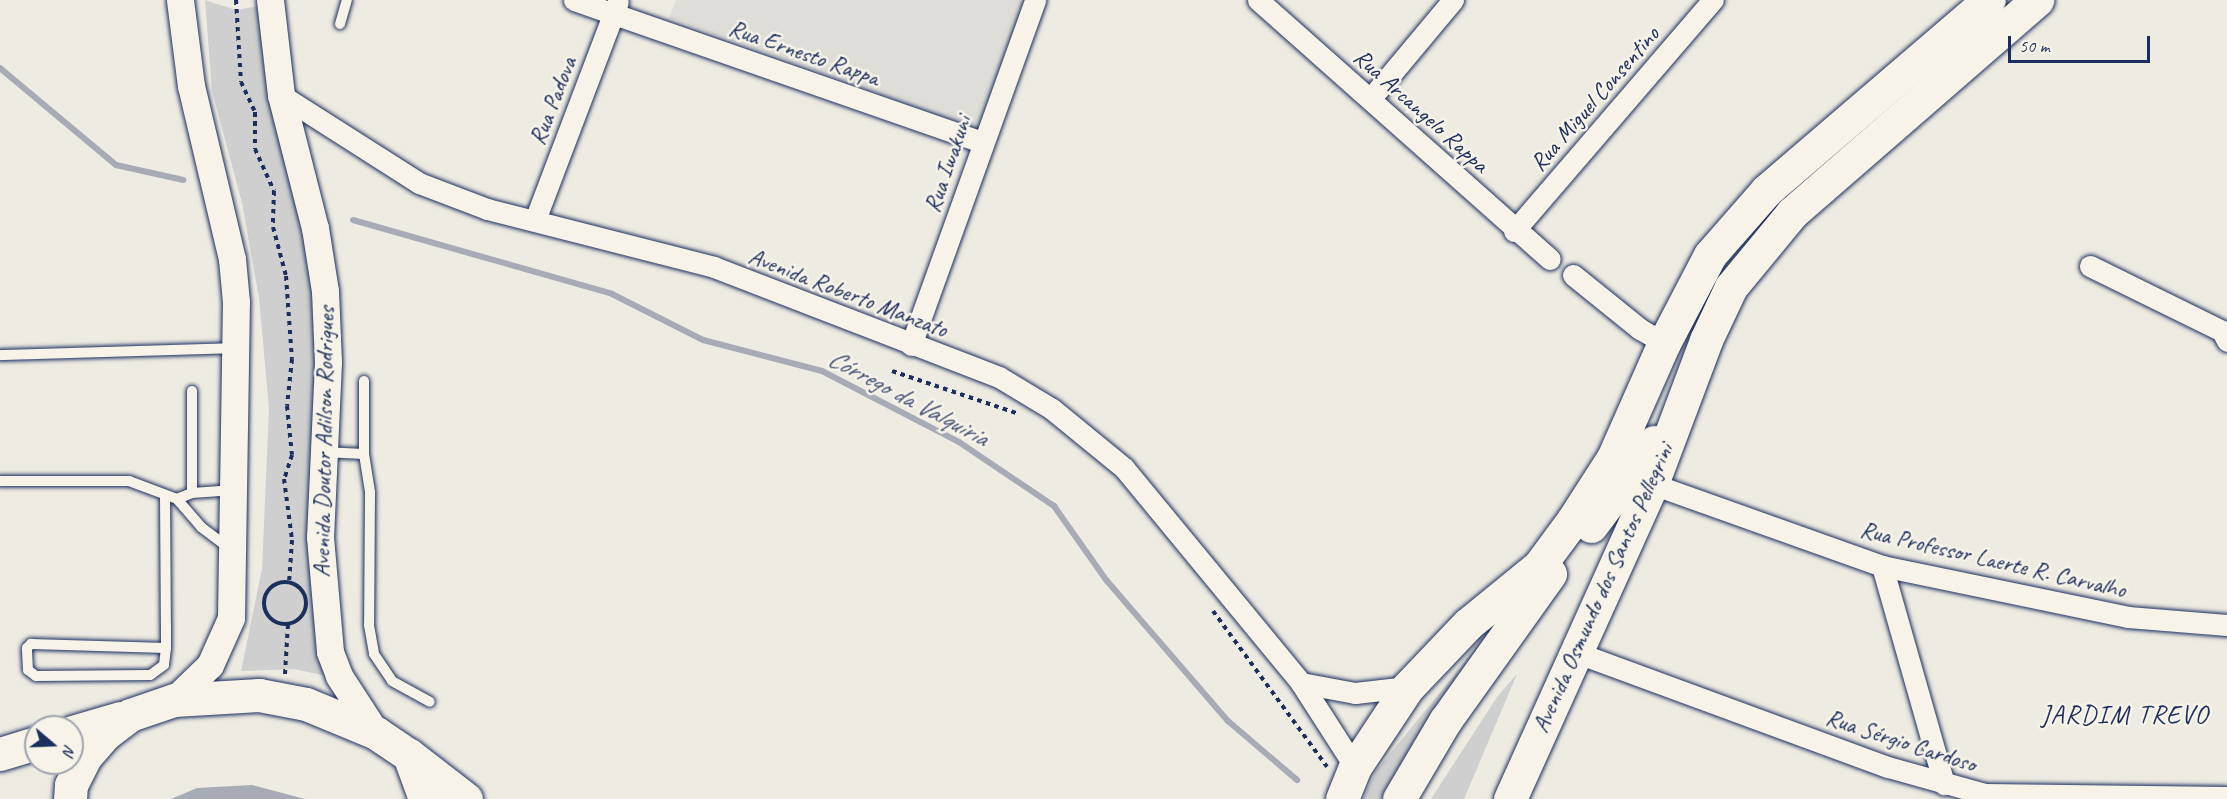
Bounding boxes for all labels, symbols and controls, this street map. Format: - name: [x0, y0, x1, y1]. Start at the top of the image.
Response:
- street label: Rua Ernesto Rappa: [725, 14, 883, 92]
- street label: Rua Miguel Consentino: [1524, 21, 1666, 177]
- scale bar: [2011, 24, 2154, 62]
- text: 50 m: [2019, 35, 2050, 57]
- street label: Rua Arcangelo Rappa: [1347, 43, 1495, 179]
- street label: Rua Padova: [523, 53, 583, 149]
- street label: Rua Iwakuni: [918, 111, 978, 217]
- street label: Avenida Roberto Manzato: [745, 242, 951, 344]
- street label: Avenida Doutor Adilson Rodrigues: [307, 306, 341, 578]
- water label: Córrego da Valquiria: [822, 343, 994, 453]
- street label: Avenida Osmundo dos Santos Pellegrini: [1526, 439, 1680, 737]
- street label: Rua Professor Laerte R. Carvalho: [1857, 515, 2129, 605]
- district label: JARDIM TREVO: [2042, 699, 2208, 731]
- street label: Rua Sérgio Cardoso: [1822, 703, 1980, 779]
- north arrow: [24, 715, 84, 775]
- text: N: [58, 742, 80, 758]

